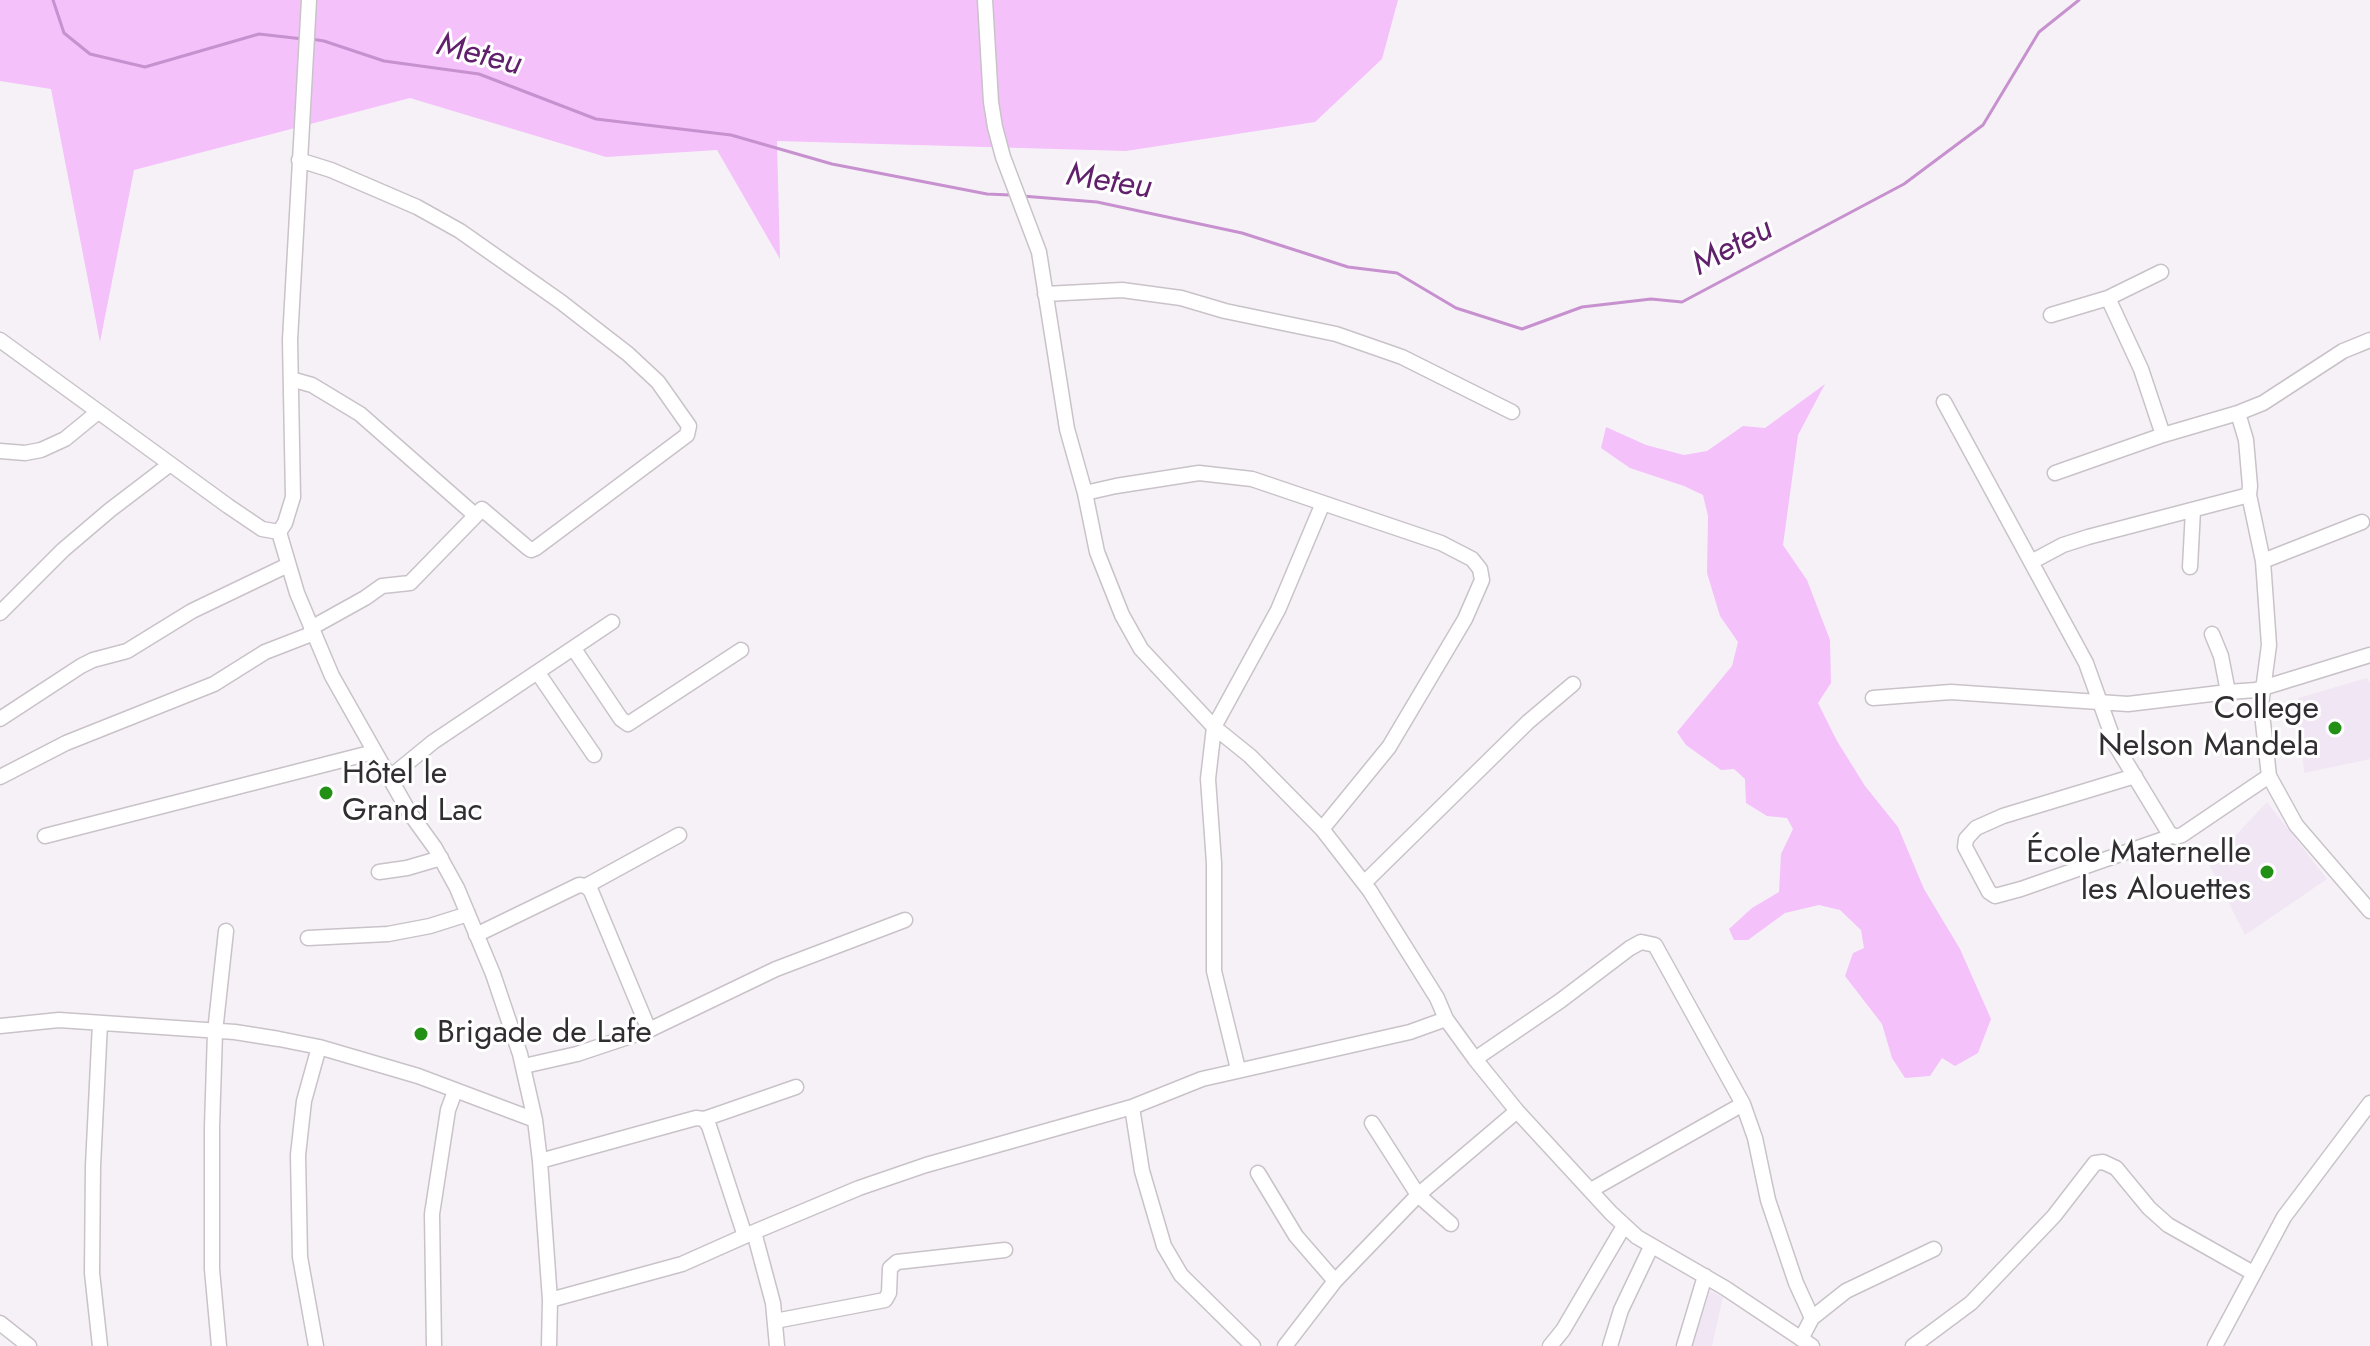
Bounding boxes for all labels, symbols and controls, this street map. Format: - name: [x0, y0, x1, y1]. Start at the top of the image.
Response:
- water label: Meteu: [432, 26, 526, 86]
- water label: Meteu: [1063, 156, 1155, 210]
- water label: Meteu: [1685, 210, 1781, 286]
- place label: College Nelson Mandela: [2098, 691, 2319, 766]
- marker: College Nelson Mandela: [2326, 719, 2344, 737]
- place label: Hôtel le Grand Lac: [342, 756, 483, 831]
- marker: Hôtel le Grand Lac: [317, 784, 335, 802]
- place label: École Maternelle les Alouettes: [2026, 835, 2251, 910]
- marker: École Maternelle les Alouettes: [2258, 863, 2276, 881]
- place label: Brigade de Lafe: [437, 1015, 652, 1053]
- marker: Brigade de Lafe: [412, 1025, 430, 1043]

